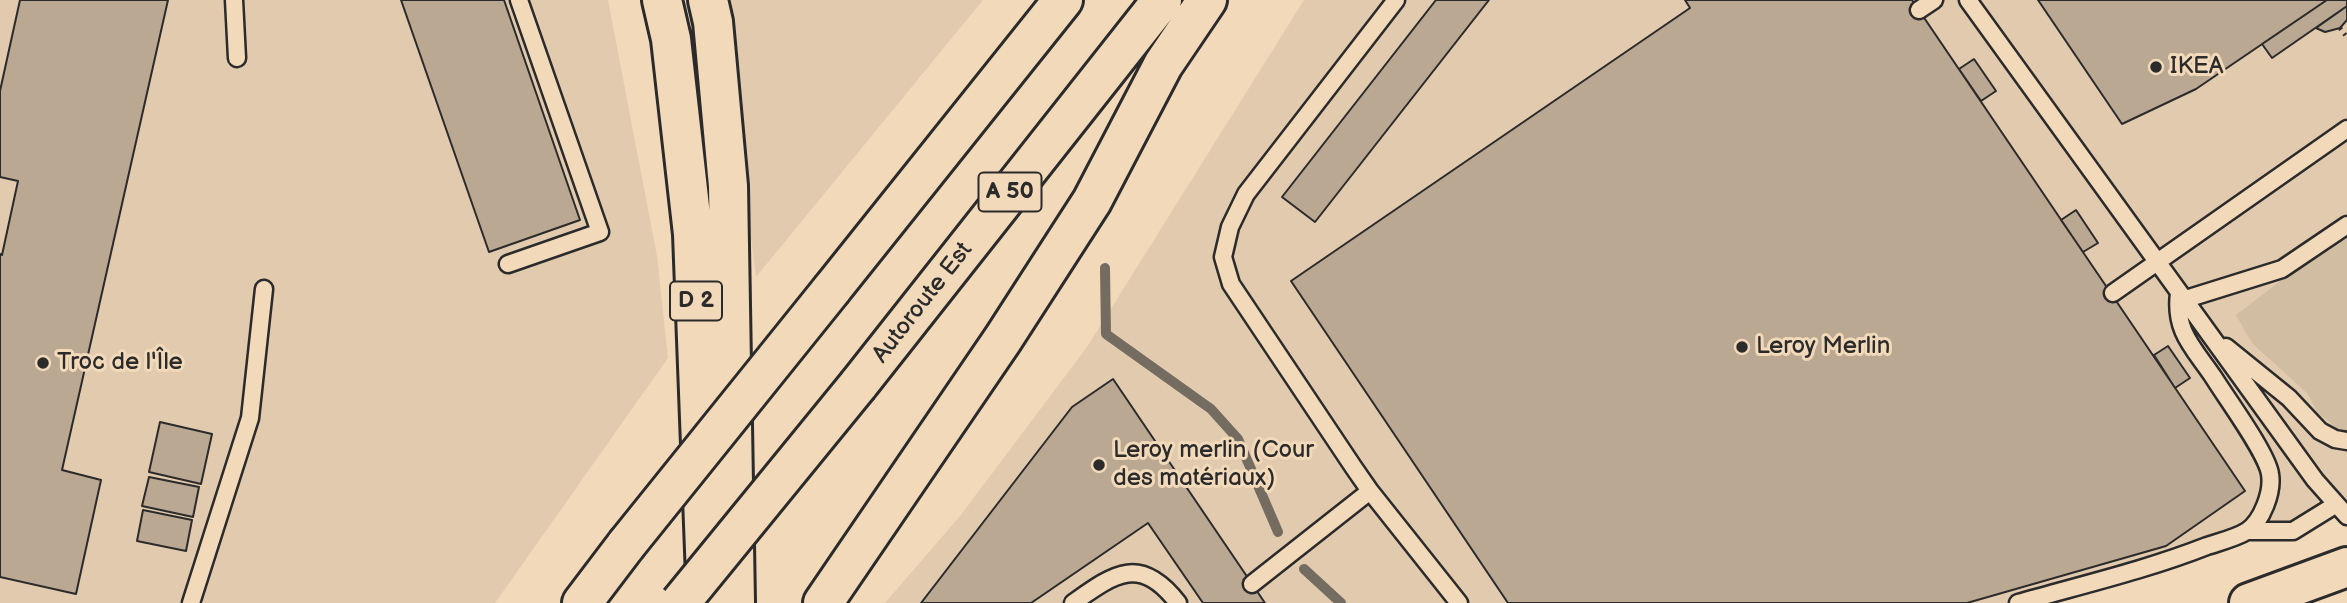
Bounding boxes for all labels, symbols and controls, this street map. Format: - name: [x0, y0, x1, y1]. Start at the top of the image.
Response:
- place label: IKEA: [2170, 53, 2223, 81]
- marker: IKEA: [2148, 59, 2164, 75]
- road number: A 50: [978, 172, 1042, 211]
- street label: Autoroute Est: [867, 237, 979, 369]
- road number: D 2: [670, 282, 722, 320]
- place label: Leroy Merlin: [1756, 333, 1890, 361]
- marker: Leroy Merlin: [1734, 339, 1750, 355]
- place label: Troc de l'Île: [57, 349, 183, 377]
- marker: Troc de l'Île: [35, 355, 51, 371]
- place label: Leroy merlin (Cour des matériaux): [1113, 437, 1314, 493]
- marker: Leroy merlin (Cour des matériaux): [1091, 457, 1107, 473]

